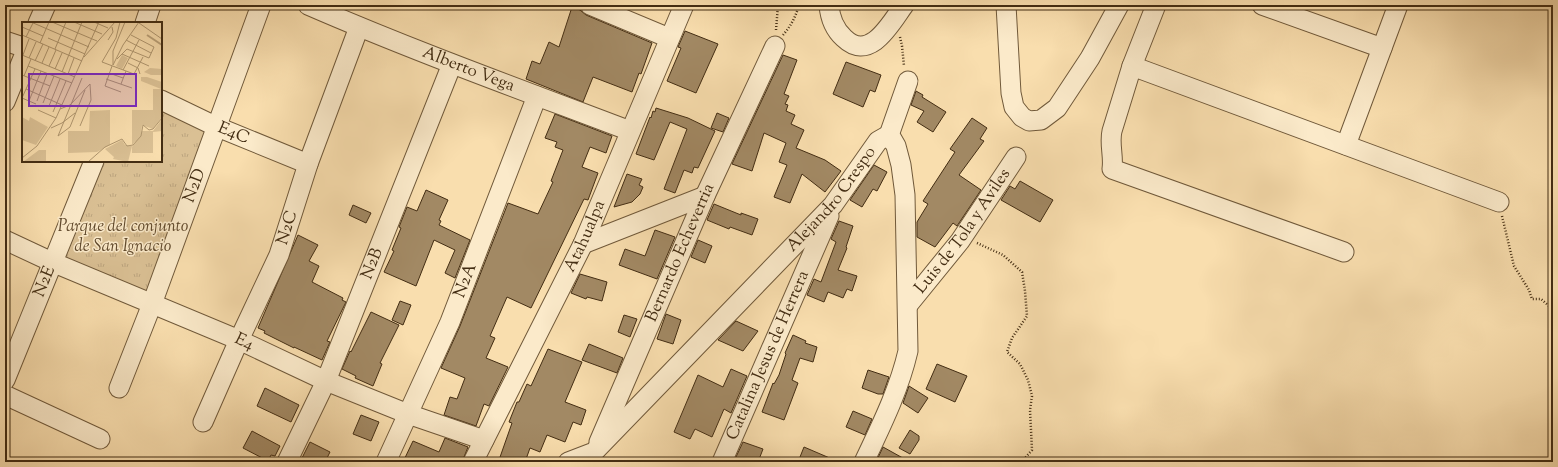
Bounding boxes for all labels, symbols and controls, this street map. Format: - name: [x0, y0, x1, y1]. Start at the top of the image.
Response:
- inset map: [22, 22, 162, 162]
- street label: Alberto Vega: [419, 41, 518, 98]
- street label: E4C: [214, 116, 253, 151]
- street label: Alejandro Crespo: [781, 142, 882, 258]
- street label: Luis de Tola y Aviles: [909, 164, 1017, 299]
- street label: N2D: [178, 165, 212, 206]
- street label: Bernardo Echeverria: [640, 180, 721, 326]
- street label: Atahualpa: [559, 197, 612, 277]
- street label: N2C: [271, 208, 304, 248]
- park label: Parque del conjunto de San Ignacio: [58, 215, 189, 259]
- street label: N2B: [356, 244, 390, 283]
- street label: N2A: [448, 260, 483, 302]
- street label: N2E: [28, 263, 62, 301]
- street label: Catalina Jesus de Herrera: [721, 267, 816, 444]
- street label: E4: [230, 327, 258, 357]

